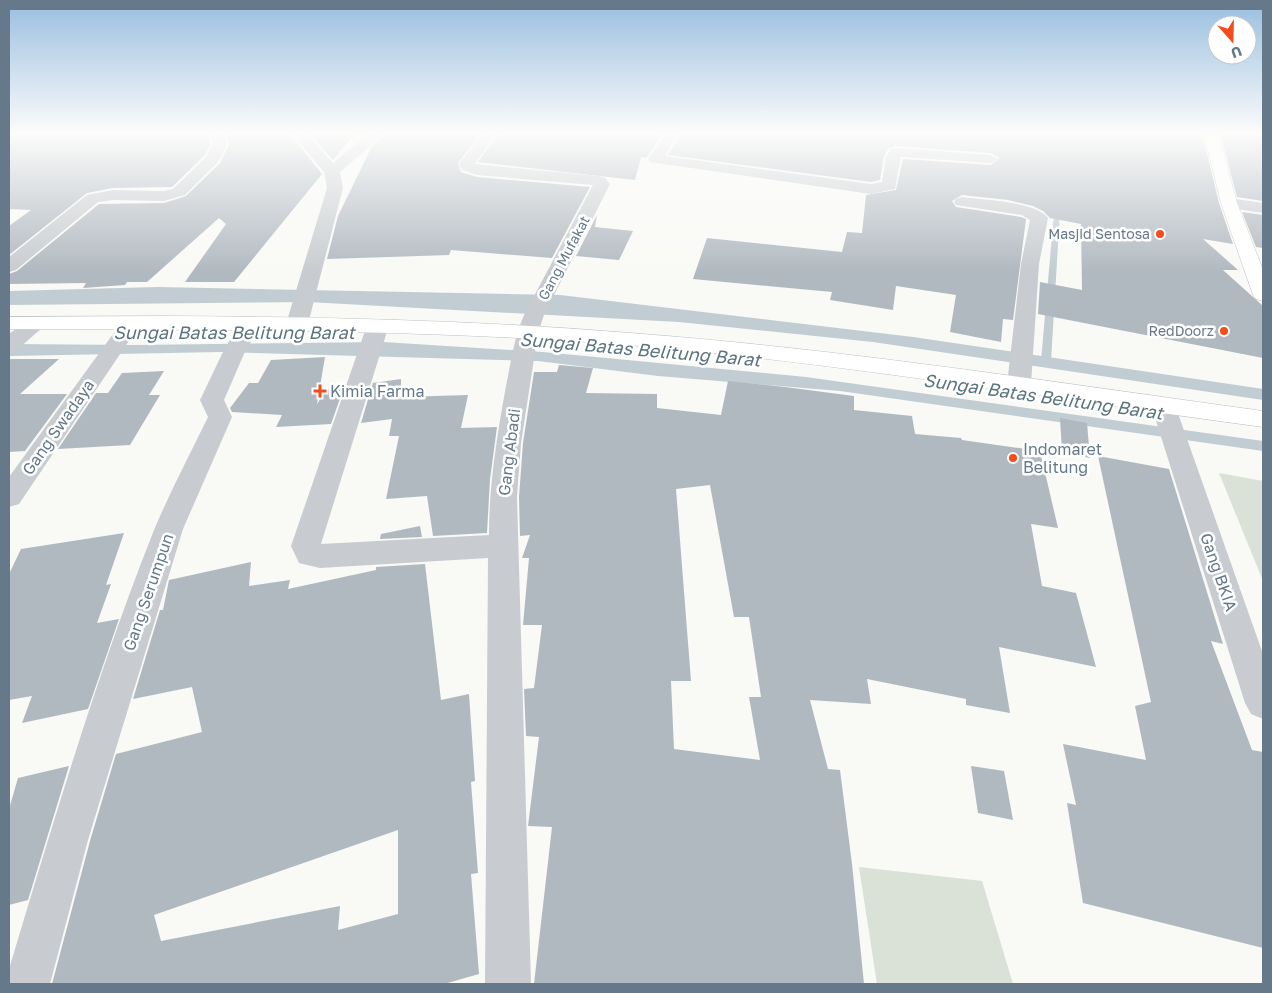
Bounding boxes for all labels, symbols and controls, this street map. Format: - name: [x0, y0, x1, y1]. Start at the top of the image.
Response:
- north arrow: [1207, 15, 1257, 65]
- text: U: [1229, 43, 1244, 62]
- street label: Gang Mufakat: [534, 213, 593, 303]
- place label: Masjid Sentosa: [1048, 225, 1150, 242]
- marker: Masjid Sentosa: [1154, 228, 1166, 240]
- water label: Sungai Batas Belitung Barat: [113, 321, 357, 343]
- place label: RedDoorz: [1149, 322, 1214, 339]
- marker: RedDoorz: [1218, 325, 1230, 337]
- water label: Sungai Batas Belitung Barat: [519, 328, 763, 371]
- water label: Sungai Batas Belitung Barat: [922, 368, 1166, 424]
- street label: Gang Swadaya: [18, 375, 98, 479]
- place label: Kimia Farma: [330, 381, 425, 401]
- marker: Kimia Farma: [314, 385, 326, 397]
- street label: Gang Abadi: [494, 407, 524, 497]
- place label: Indomaret Belitung: [1023, 439, 1102, 477]
- marker: Indomaret Belitung: [1007, 452, 1019, 464]
- street label: Gang BKIA: [1196, 530, 1242, 614]
- street label: Gang Serumpun: [119, 531, 177, 653]

